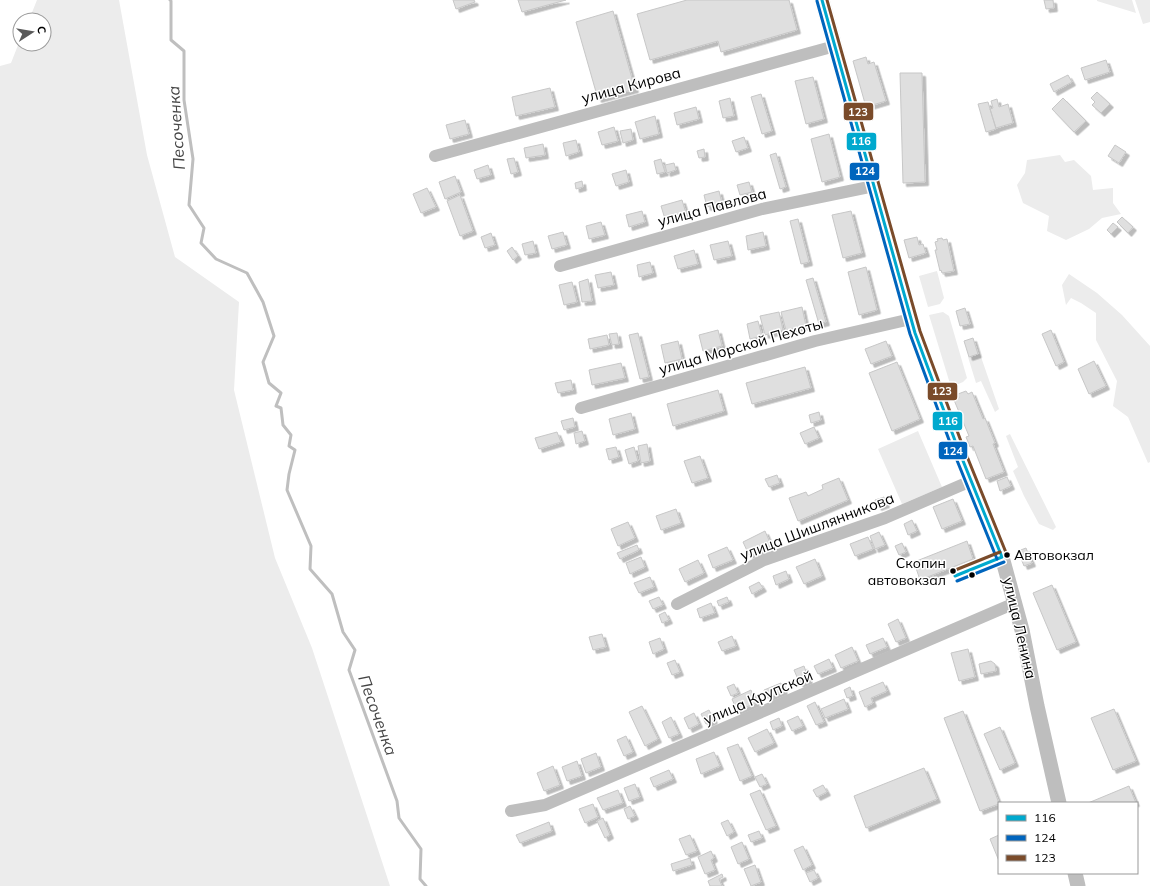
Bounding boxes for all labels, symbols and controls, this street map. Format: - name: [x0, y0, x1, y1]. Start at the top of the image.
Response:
- north arrow: [12, 12, 52, 52]
- text: С: [34, 25, 50, 36]
- street label: улица Кирова: [579, 63, 683, 107]
- water label: Песоченка: [163, 85, 189, 171]
- line badge: 123: [843, 102, 874, 121]
- text: 123: [848, 105, 868, 119]
- line badge: 116: [846, 132, 877, 151]
- text: 116: [851, 134, 871, 148]
- line badge: 124: [849, 162, 880, 181]
- text: 124: [855, 164, 875, 178]
- street label: улица Павлова: [656, 183, 768, 231]
- street label: улица Морской Пехоты: [657, 313, 825, 379]
- line badge: 123: [927, 382, 958, 401]
- text: 123: [932, 384, 952, 398]
- line badge: 116: [932, 411, 963, 431]
- text: 116: [938, 414, 958, 428]
- line badge: 124: [938, 441, 968, 460]
- text: 124: [943, 444, 963, 458]
- street label: улица Шишлянникова: [737, 488, 897, 564]
- place label: Автовокзал: [1014, 546, 1094, 564]
- marker: Автовокзал: [1002, 550, 1012, 560]
- place label: Скопин автовокзал: [868, 554, 946, 589]
- marker: Скопин автовокзал: [948, 566, 958, 576]
- unlabelled marker: [967, 570, 977, 580]
- street label: улица Ленина: [999, 575, 1041, 681]
- street label: улица Крупской: [700, 665, 816, 729]
- water label: Песоченка: [354, 672, 402, 758]
- legend: [998, 802, 1138, 874]
- text: 116: [1034, 810, 1056, 825]
- text: 124: [1034, 830, 1056, 845]
- text: 123: [1034, 850, 1056, 865]

